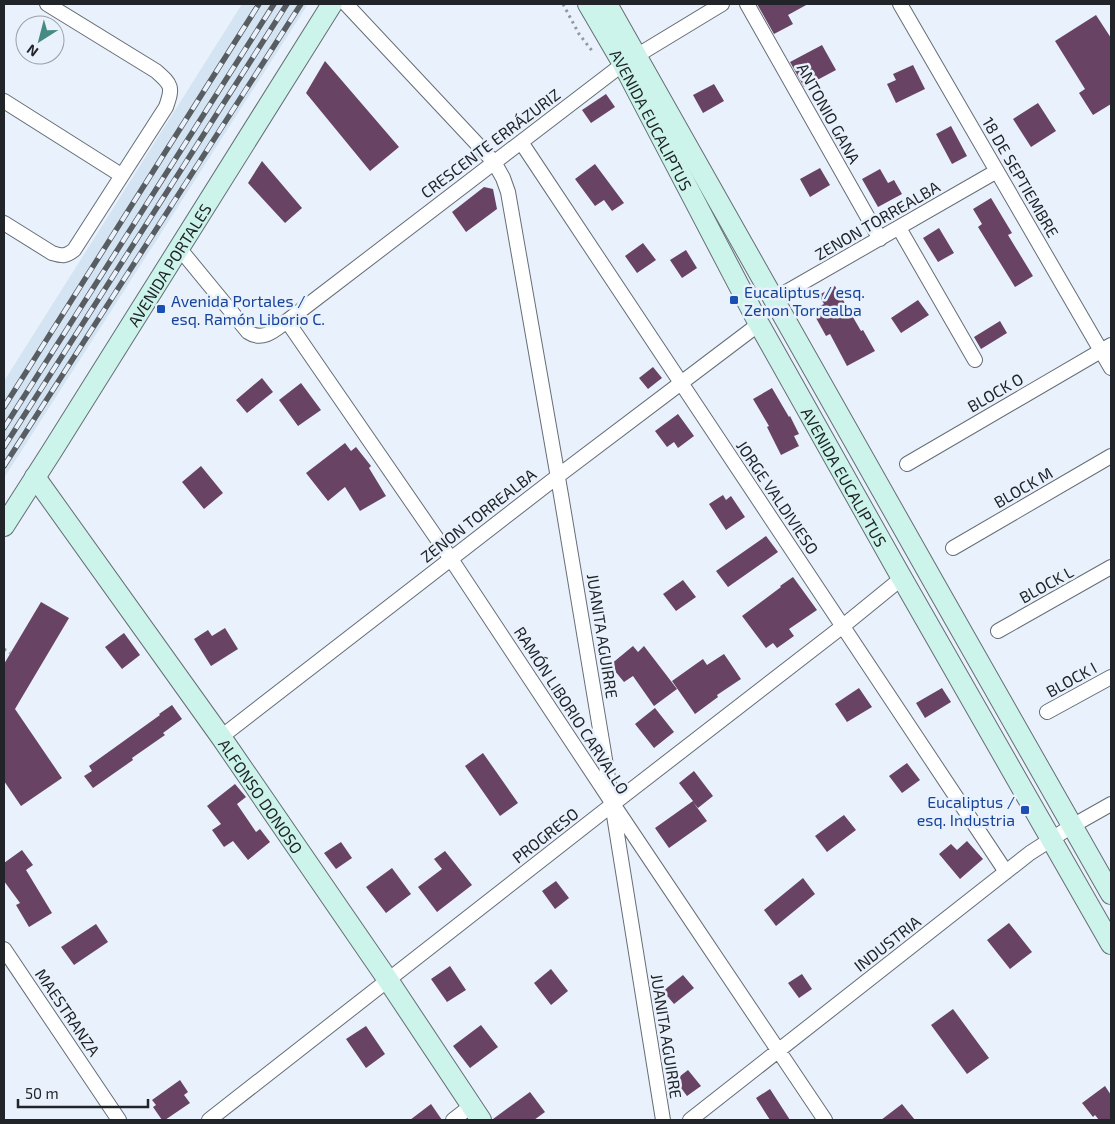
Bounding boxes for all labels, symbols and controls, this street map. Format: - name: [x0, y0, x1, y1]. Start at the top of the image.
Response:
- north arrow: [15, 15, 65, 65]
- text: N: [23, 41, 41, 61]
- street label: AVENIDA EUCALIPTUS: [607, 45, 697, 193]
- street label: ANTONIO GANA: [794, 59, 864, 167]
- street label: CRESCENTE ERRÁZURIZ: [417, 84, 563, 202]
- street label: 18 DE SEPTIEMBRE: [979, 114, 1063, 240]
- street label: ZENON TORREALBA: [811, 176, 943, 263]
- street label: AVENIDA PORTALES: [123, 199, 214, 330]
- place label: Eucaliptus / esq. Zenon Torrealba: [744, 282, 865, 319]
- place label: Avenida Portales / esq. Ramón Liborio C.: [171, 291, 325, 328]
- marker: Eucaliptus / esq. Zenon Torrealba: [728, 294, 740, 306]
- marker: Avenida Portales / esq. Ramón Liborio C.: [155, 303, 167, 315]
- street label: BLOCK O: [964, 368, 1026, 416]
- street label: AVENIDA EUCALIPTUS: [798, 404, 892, 550]
- street label: JORGE VALDIVIESO: [733, 437, 823, 557]
- street label: BLOCK M: [990, 463, 1056, 511]
- street label: ZENON TORREALBA: [417, 464, 539, 566]
- street label: BLOCK L: [1016, 561, 1076, 607]
- street label: JUANITA AGUIRRE: [584, 572, 622, 700]
- street label: RAMÓN LIBORIO CARVALLO: [511, 623, 633, 797]
- street label: BLOCK I: [1042, 657, 1100, 701]
- street label: ALFONSO DONOSO: [215, 735, 307, 857]
- place label: Eucaliptus / esq. Industria: [917, 792, 1015, 829]
- street label: PROGRESO: [508, 803, 582, 867]
- marker: Eucaliptus / esq. Industria: [1019, 804, 1031, 816]
- street label: INDUSTRIA: [850, 911, 924, 975]
- street label: MAESTRANZA: [32, 965, 104, 1059]
- street label: JUANITA AGUIRRE: [648, 972, 686, 1100]
- scale bar: [18, 1076, 148, 1108]
- text: 50 m: [25, 1084, 59, 1102]

